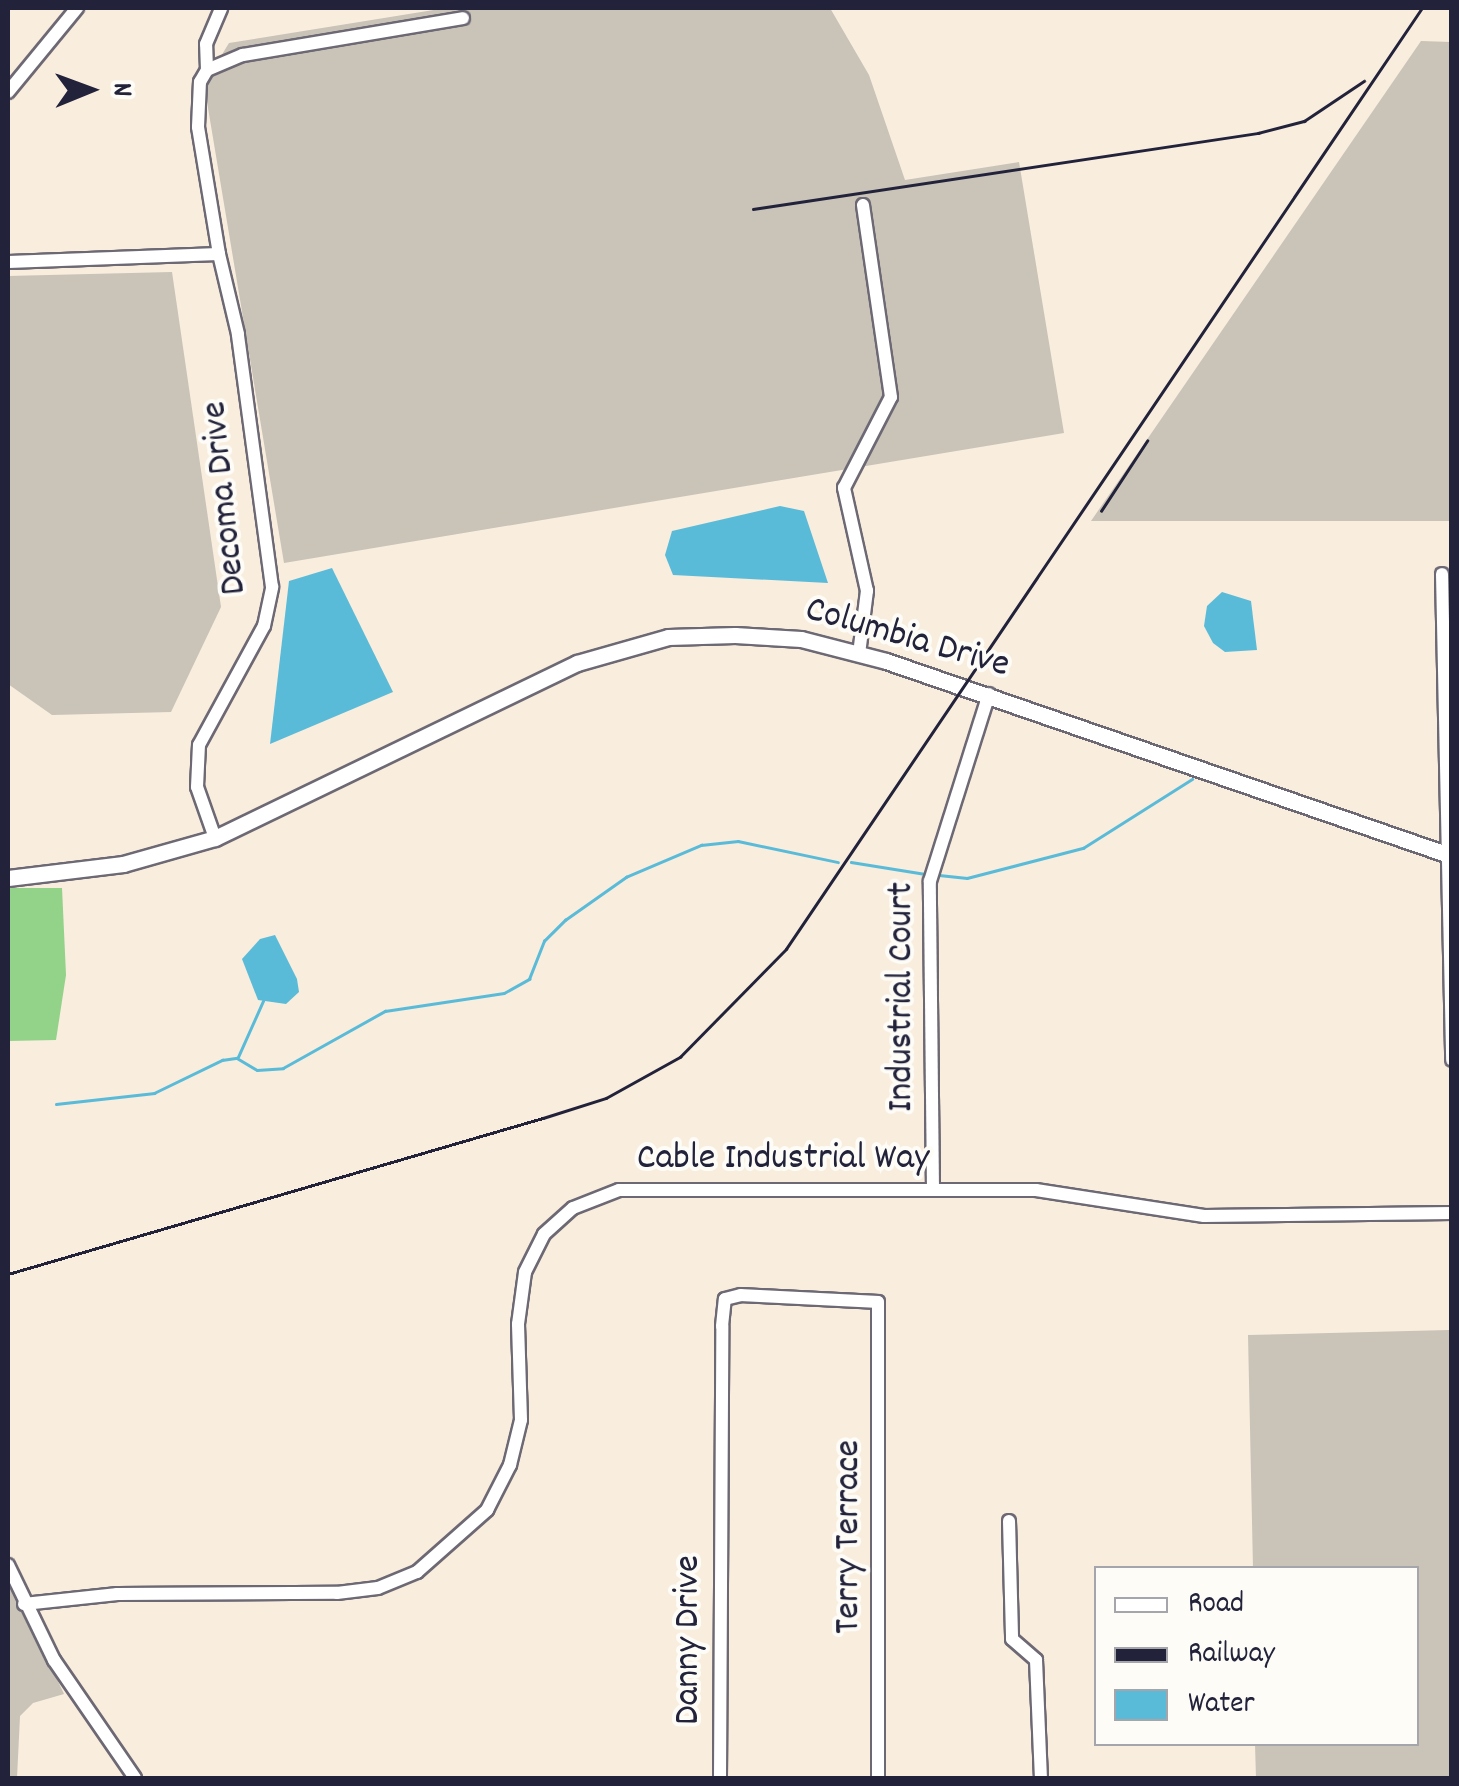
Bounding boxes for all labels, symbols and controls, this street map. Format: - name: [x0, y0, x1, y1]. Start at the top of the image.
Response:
- north arrow: [40, 40, 140, 140]
- text: N: [100, 82, 140, 97]
- street label: Decoma Drive: [193, 399, 259, 597]
- street label: Columbia Drive: [800, 588, 1014, 690]
- street label: Industrial Court: [880, 882, 926, 1112]
- street label: Cable Industrial Way: [637, 1137, 929, 1183]
- street label: Terry Terrace: [827, 1440, 873, 1634]
- street label: Danny Drive: [667, 1555, 713, 1725]
- legend: [1094, 1566, 1419, 1746]
- text: Road: [1188, 1584, 1244, 1627]
- text: Railway: [1188, 1634, 1275, 1677]
- text: Water: [1188, 1684, 1255, 1727]

